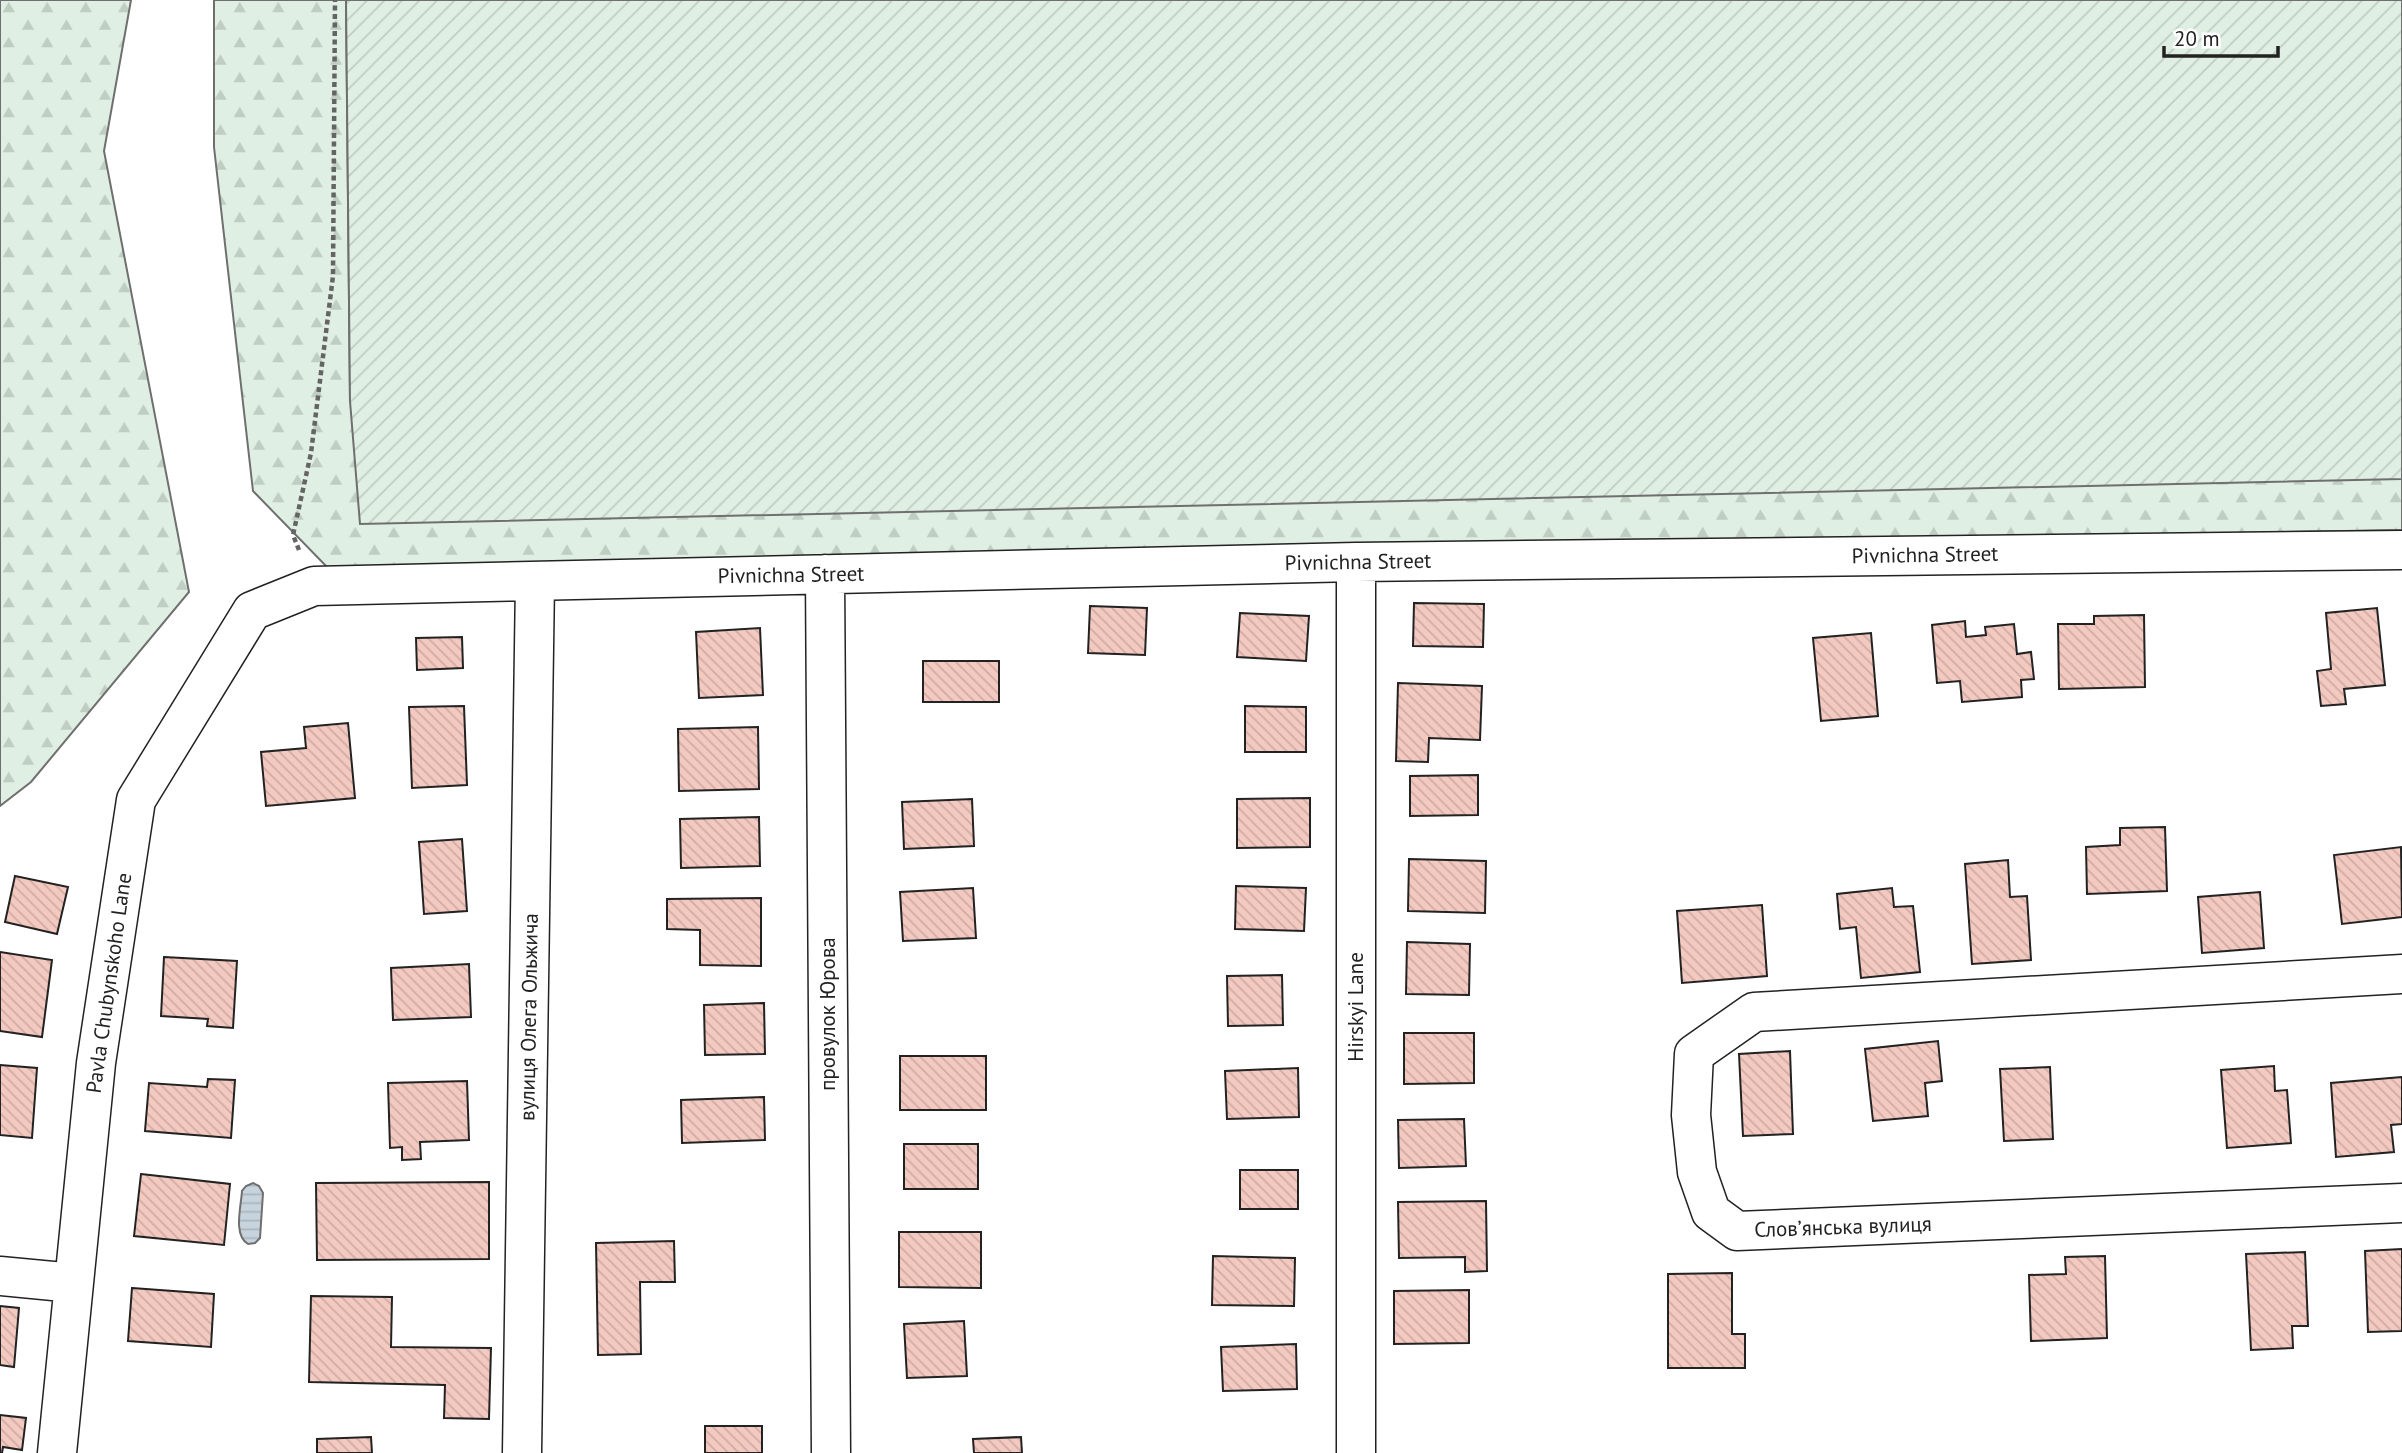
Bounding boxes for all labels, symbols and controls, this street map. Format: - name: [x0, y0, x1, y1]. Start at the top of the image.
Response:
- scale bar: [2164, 14, 2278, 58]
- text: 20 m: [2174, 25, 2220, 52]
- street label: Pivnichna Street: [1851, 540, 1999, 569]
- street label: Pivnichna Street: [1284, 547, 1432, 576]
- street label: Pivnichna Street: [717, 560, 865, 589]
- street label: Pavla Chubynskoho Lane: [80, 871, 137, 1095]
- street label: вулиця Олега Ольжича: [513, 913, 544, 1121]
- street label: провулок Юрова: [814, 937, 841, 1091]
- street label: Hirskyi Lane: [1342, 952, 1369, 1062]
- street label: Словʼянська вулиця: [1754, 1210, 1932, 1243]

